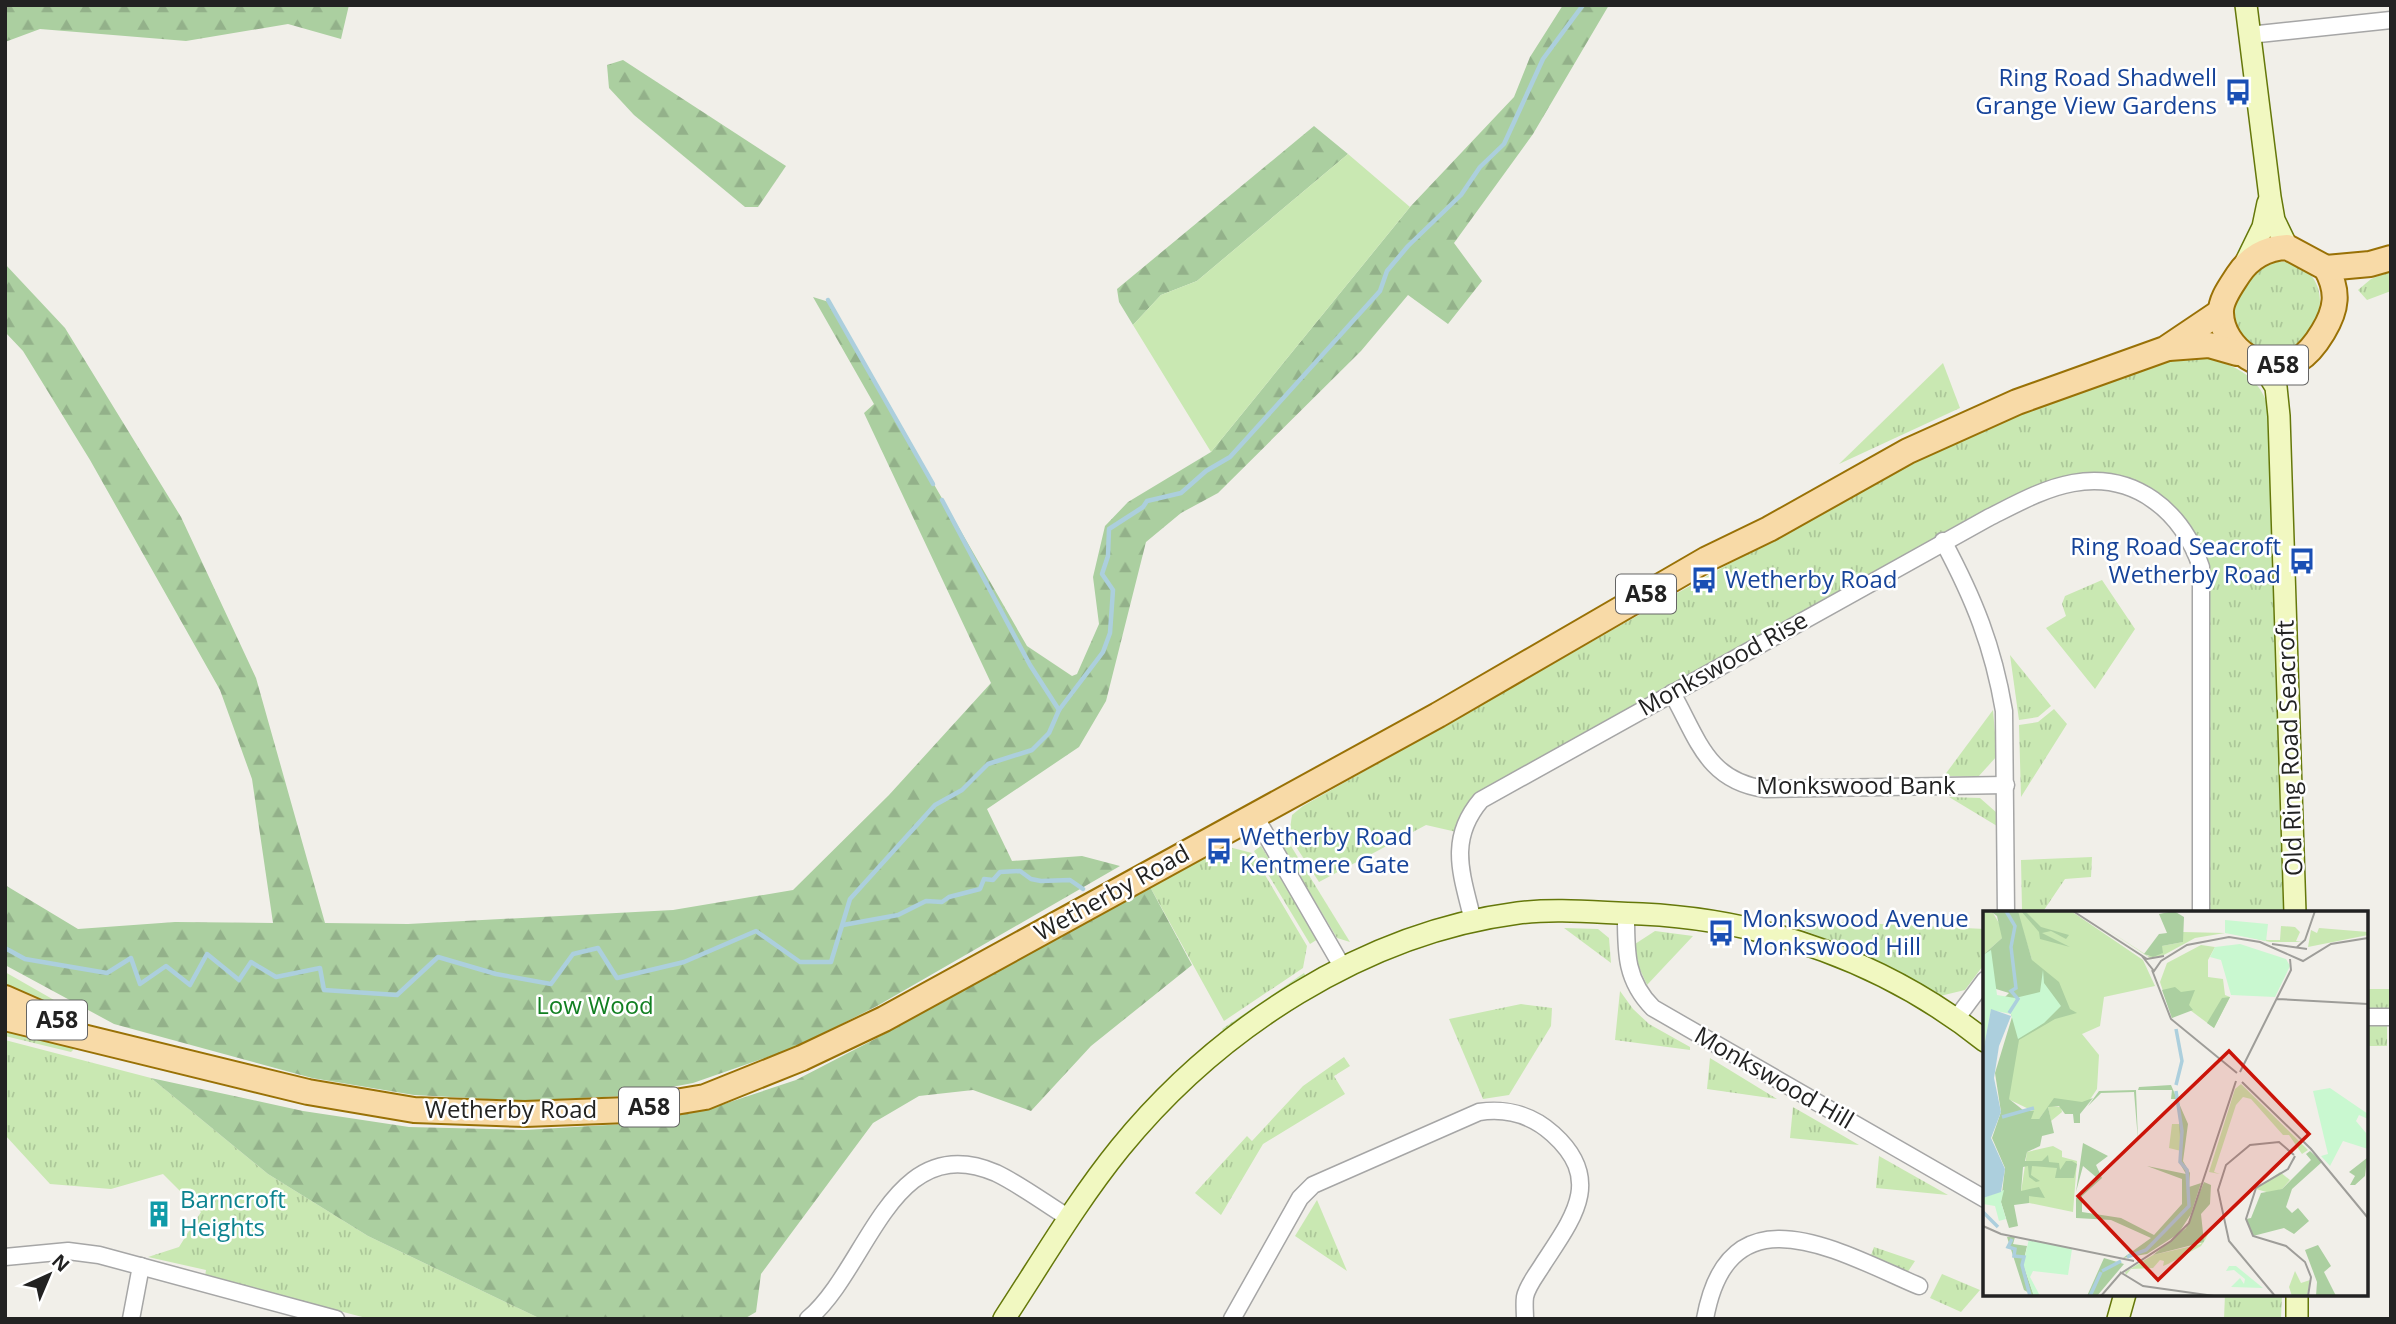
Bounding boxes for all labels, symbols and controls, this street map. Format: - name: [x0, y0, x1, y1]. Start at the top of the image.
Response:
- place label: Ring Road Shadwell Grange View Gardens: [1975, 60, 2217, 121]
- bus stop icon: Ring Road Shadwell Grange View Gardens: [2223, 77, 2253, 107]
- road number: A58: [2248, 346, 2308, 384]
- place label: Ring Road Seacroft Wetherby Road: [2070, 529, 2281, 590]
- bus stop icon: Ring Road Seacroft Wetherby Road: [2287, 546, 2317, 576]
- place label: Wetherby Road: [1725, 562, 1897, 595]
- bus stop icon: Wetherby Road: [1689, 565, 1719, 595]
- road number: A58: [1616, 574, 1676, 614]
- street label: Monkswood Rise: [1632, 602, 1813, 723]
- street label: Old Ring Road Seacroft: [2268, 619, 2309, 877]
- street label: Monkswood Bank: [1756, 768, 1956, 801]
- place label: Wetherby Road Kentmere Gate: [1240, 819, 1412, 880]
- street label: Wetherby Road: [1028, 835, 1195, 948]
- bus stop icon: Wetherby Road Kentmere Gate: [1204, 836, 1234, 866]
- place label: Monkswood Avenue Monkswood Hill: [1742, 901, 1969, 962]
- inset map: [1983, 911, 2368, 1296]
- bus stop icon: Monkswood Avenue Monkswood Hill: [1706, 918, 1736, 948]
- park label: Low Wood: [536, 988, 654, 1021]
- road number: A58: [27, 1001, 87, 1040]
- street label: Monkswood Hill: [1689, 1018, 1861, 1136]
- road number: A58: [619, 1088, 679, 1126]
- street label: Wetherby Road: [425, 1092, 597, 1125]
- place label: Barncroft Heights: [180, 1182, 286, 1243]
- building icon: Barncroft Heights: [144, 1199, 174, 1229]
- north arrow: [14, 1240, 84, 1310]
- text: N: [46, 1248, 75, 1277]

